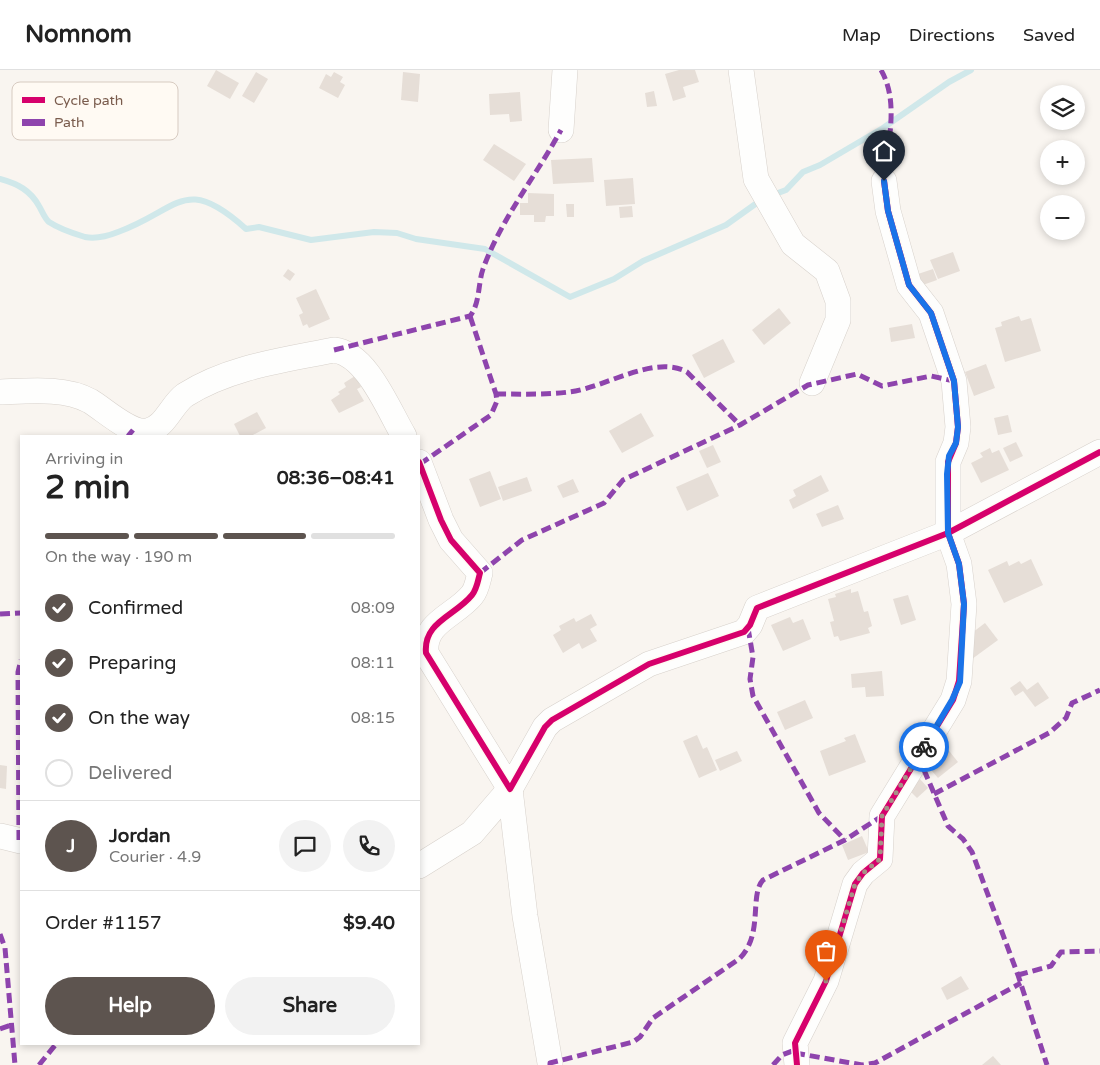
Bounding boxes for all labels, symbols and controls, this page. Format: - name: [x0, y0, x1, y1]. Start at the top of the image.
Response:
- text: Nomnom: [25, 20, 132, 49]
- text: Map: [842, 24, 881, 46]
- text: Directions: [909, 24, 995, 46]
- text: Saved: [1023, 24, 1075, 46]
- legend: [12, 82, 178, 140]
- map controls: [1040, 85, 1085, 240]
- button: layers: [1040, 85, 1085, 130]
- text: Cycle path: [54, 92, 123, 109]
- text: Path: [54, 114, 85, 131]
- pin: [863, 130, 905, 181]
- icon: home: [870, 137, 898, 165]
- button: +: [1040, 140, 1085, 185]
- button: −: [1040, 195, 1085, 240]
- text: Arriving in: [45, 449, 123, 469]
- text: 08:36–08:41: [277, 467, 395, 489]
- text: 2 min: [45, 469, 130, 507]
- text: On the way · 190 m: [45, 547, 192, 567]
- icon: check: [45, 594, 73, 622]
- text: Confirmed: [88, 597, 183, 619]
- text: 08:09: [351, 598, 395, 618]
- icon: check: [45, 649, 73, 677]
- text: Preparing: [88, 652, 177, 674]
- text: 08:11: [351, 653, 395, 673]
- icon: check: [45, 704, 73, 732]
- text: On the way: [88, 707, 190, 729]
- text: 08:15: [351, 708, 395, 728]
- courier: [899, 722, 949, 772]
- icon: bike: [910, 733, 938, 761]
- text: Delivered: [88, 762, 173, 784]
- button: chat: [279, 820, 331, 872]
- button: phone: [343, 820, 395, 872]
- text: Jordan: [109, 825, 171, 847]
- text: J: [67, 835, 75, 857]
- text: Courier · 4.9: [109, 847, 201, 867]
- text: Order #1157: [45, 912, 162, 934]
- text: $9.40: [343, 912, 395, 934]
- pin: [805, 930, 847, 981]
- icon: bag: [812, 937, 840, 965]
- button: Help: [45, 977, 215, 1035]
- button: Share: [225, 977, 395, 1035]

